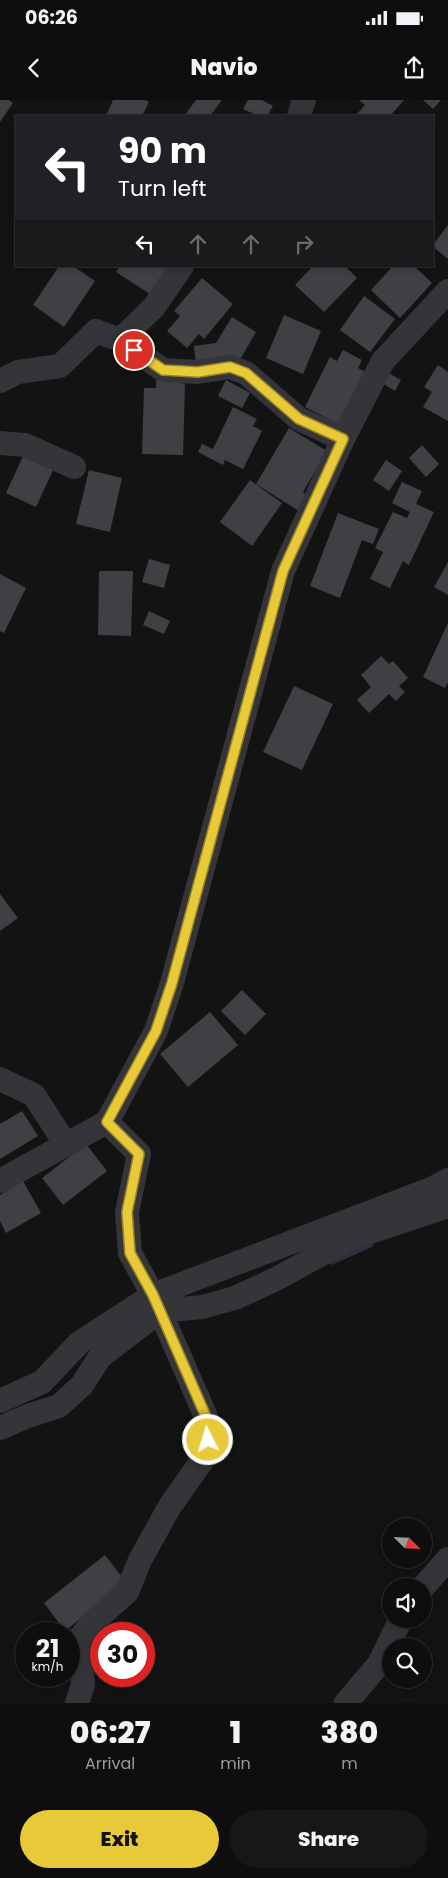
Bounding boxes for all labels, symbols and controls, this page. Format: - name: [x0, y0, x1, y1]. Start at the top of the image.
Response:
- text: 06:26: [25, 4, 78, 31]
- text: Navio: [191, 52, 257, 83]
- icon: back: [20, 54, 48, 82]
- icon: share: [400, 54, 428, 82]
- text: 90 m: [118, 126, 207, 175]
- icon: left: [35, 135, 100, 200]
- text: Turn left: [118, 173, 206, 204]
- icon: left: [131, 230, 159, 258]
- icon: ahead: [184, 230, 212, 258]
- icon: ahead: [237, 230, 265, 258]
- icon: right: [290, 230, 318, 258]
- pin: [113, 329, 155, 371]
- icon: arrive: [120, 336, 148, 364]
- position arrow: [181, 1413, 233, 1465]
- north arrow: [382, 1518, 432, 1568]
- map controls: [382, 1518, 432, 1688]
- button: sound: [382, 1578, 432, 1628]
- speed limit sign: 30: [90, 1622, 155, 1687]
- text: 21: [36, 1631, 59, 1666]
- button: search: [382, 1638, 432, 1688]
- text: km/h: [32, 1658, 63, 1675]
- text: 06:27: [70, 1711, 150, 1754]
- text: 1: [230, 1711, 241, 1754]
- text: 380: [321, 1711, 378, 1754]
- text: Arrival: [85, 1752, 135, 1775]
- text: min: [220, 1752, 251, 1775]
- text: m: [341, 1752, 358, 1775]
- button: Exit: [20, 1810, 219, 1868]
- button: Share: [229, 1810, 428, 1868]

